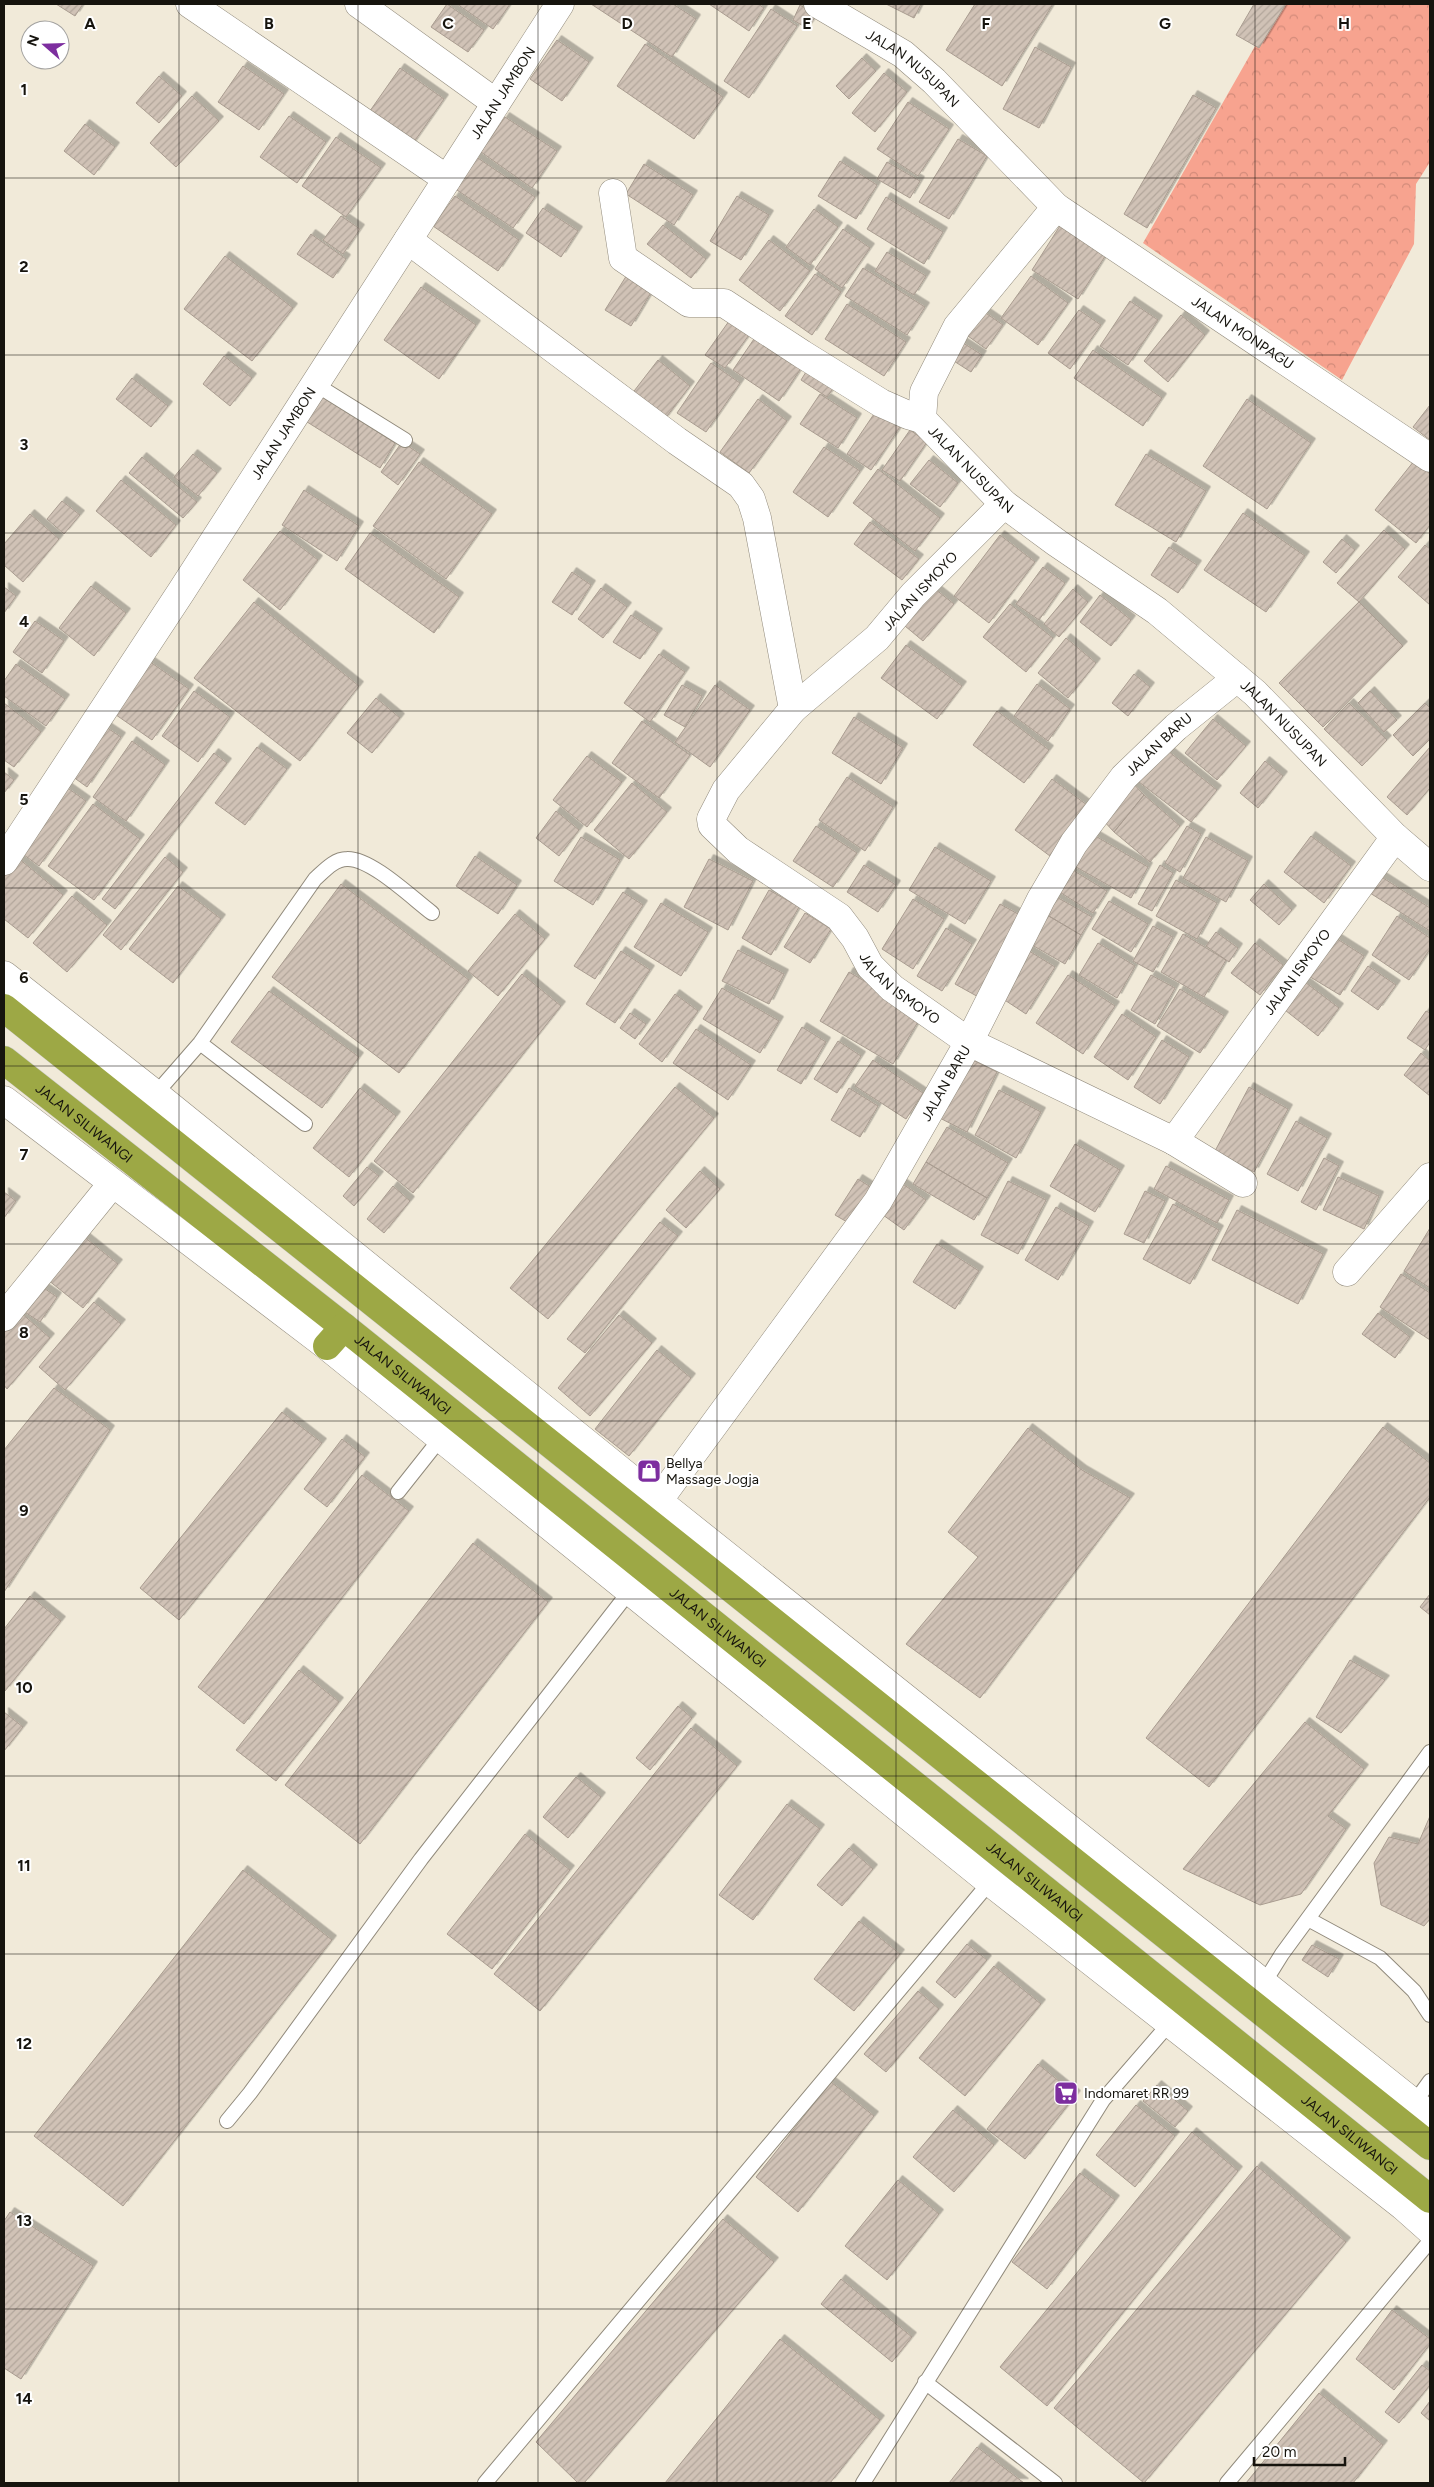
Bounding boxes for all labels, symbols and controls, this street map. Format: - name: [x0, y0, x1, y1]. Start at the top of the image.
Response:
- text: A: [84, 14, 96, 33]
- text: B: [264, 14, 274, 33]
- text: C: [442, 14, 454, 33]
- text: D: [621, 14, 633, 33]
- text: E: [802, 14, 812, 33]
- text: F: [982, 14, 991, 33]
- text: G: [1159, 14, 1171, 33]
- text: H: [1338, 14, 1350, 33]
- north arrow: [20, 20, 70, 70]
- street label: JALAN NUSUPAN: [863, 26, 963, 111]
- text: N: [23, 33, 43, 49]
- street label: JALAN JAMBON: [467, 44, 539, 142]
- text: 1: [21, 80, 27, 99]
- text: 2: [19, 257, 29, 276]
- street label: JALAN MONPAGU: [1188, 293, 1297, 373]
- street label: JALAN JAMBON: [248, 384, 320, 483]
- street label: JALAN NUSUPAN: [924, 423, 1017, 517]
- text: 3: [20, 435, 29, 454]
- street label: JALAN ISMOYO: [879, 548, 961, 634]
- text: 4: [19, 612, 29, 631]
- street label: JALAN NUSUPAN: [1237, 677, 1330, 771]
- street label: JALAN BARU: [1123, 709, 1196, 780]
- text: 5: [19, 790, 29, 809]
- street label: JALAN ISMOYO: [1260, 926, 1334, 1018]
- street label: JALAN ISMOYO: [855, 950, 943, 1028]
- text: 6: [19, 968, 29, 987]
- street label: JALAN BARU: [918, 1042, 974, 1124]
- street label: JALAN SILIWANGI: [32, 1080, 136, 1167]
- text: 7: [20, 1145, 29, 1164]
- text: 8: [19, 1323, 29, 1342]
- street label: JALAN SILIWANGI: [351, 1331, 454, 1419]
- place label: Bellya Massage Jogja: [666, 1455, 759, 1488]
- shop icon: Bellya Massage Jogja: [636, 1458, 662, 1484]
- text: 9: [19, 1501, 29, 1520]
- street label: JALAN SILIWANGI: [666, 1584, 769, 1672]
- text: 10: [15, 1678, 33, 1697]
- street label: JALAN SILIWANGI: [983, 1838, 1086, 1926]
- text: 11: [17, 1856, 31, 1875]
- text: 12: [16, 2034, 32, 2053]
- supermarket icon: Indomaret RR 99: [1053, 2080, 1079, 2106]
- place label: Indomaret RR 99: [1084, 2085, 1189, 2102]
- street label: JALAN SILIWANGI: [1298, 2091, 1401, 2179]
- text: 13: [16, 2211, 32, 2230]
- text: 14: [16, 2389, 32, 2408]
- scale bar: [1254, 2434, 1345, 2466]
- text: 20 m: [1262, 2443, 1296, 2461]

